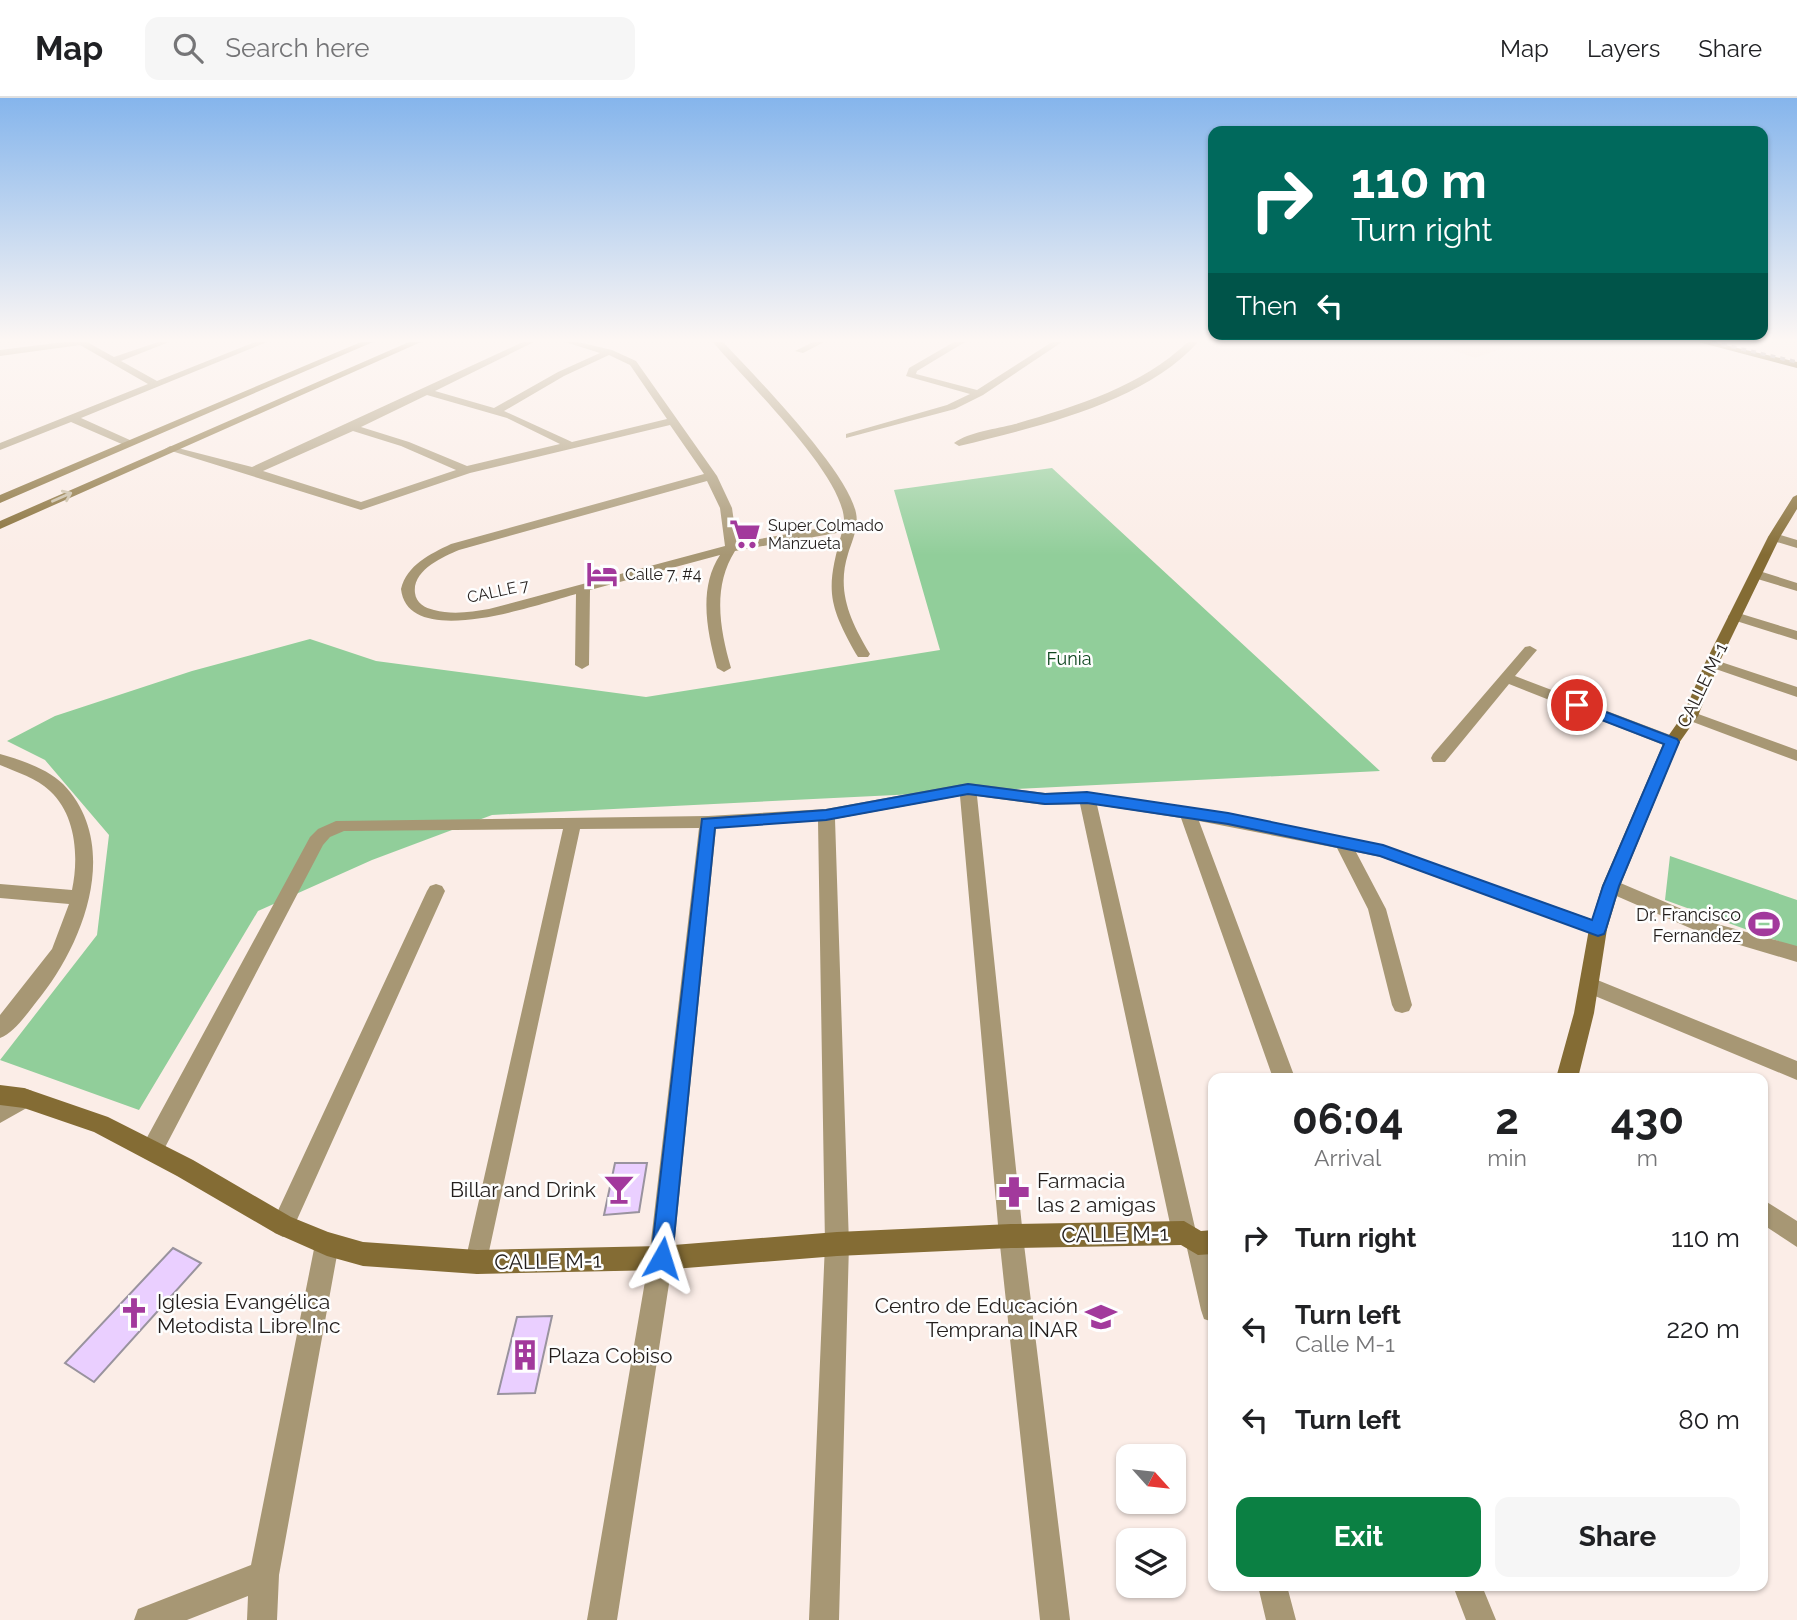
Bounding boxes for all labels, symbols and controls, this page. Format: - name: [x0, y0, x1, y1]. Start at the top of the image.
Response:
- search box: [145, 17, 635, 80]
- text: Map: [35, 29, 103, 68]
- icon: search: [169, 29, 207, 67]
- text: Search here: [225, 33, 370, 63]
- text: Map: [1500, 34, 1549, 63]
- text: Layers: [1587, 34, 1660, 63]
- text: Share: [1698, 34, 1762, 63]
- text: 110 m: [1351, 152, 1487, 209]
- icon: right: [1236, 154, 1327, 245]
- text: Turn right: [1351, 211, 1492, 248]
- icon: left: [1311, 287, 1349, 325]
- text: Then: [1236, 291, 1297, 321]
- one-way arrow: [51, 490, 72, 503]
- place label: Super Colmado Manzueta: [768, 516, 884, 553]
- supermarket icon: Super Colmado Manzueta: [728, 517, 762, 551]
- hotel icon: Calle 7, #4: [585, 557, 619, 591]
- place label: Calle 7, #4: [625, 565, 702, 584]
- street label: CALLE 7: [465, 575, 531, 607]
- street label: CALLE M-1: [1672, 639, 1732, 731]
- park label: Funia: [1047, 648, 1091, 669]
- pin: [1547, 675, 1607, 735]
- icon: arrive: [1558, 686, 1596, 724]
- place label: Dr. Francisco Fernandez: [1636, 904, 1741, 946]
- sports icon: Dr. Francisco Fernandez: [1747, 907, 1781, 941]
- text: 06:04: [1292, 1095, 1403, 1144]
- text: 2: [1495, 1095, 1519, 1144]
- text: 430: [1611, 1095, 1684, 1144]
- text: Arrival: [1314, 1144, 1381, 1171]
- text: min: [1487, 1144, 1527, 1171]
- text: m: [1637, 1144, 1658, 1171]
- place label: Farmacia las 2 amigas: [1037, 1168, 1156, 1217]
- bar icon: Billar and Drink: [602, 1172, 636, 1206]
- pharmacy icon: Farmacia las 2 amigas: [997, 1175, 1031, 1209]
- place label: Billar and Drink: [450, 1177, 596, 1202]
- icon: right: [1236, 1219, 1274, 1257]
- position arrow: [625, 1221, 699, 1295]
- street label: CALLE M-1: [1061, 1221, 1169, 1247]
- text: Turn right: [1295, 1223, 1416, 1253]
- text: 110 m: [1671, 1223, 1740, 1253]
- street label: CALLE M-1: [494, 1248, 602, 1274]
- place label: Iglesia Evangélica Metodista Libre.Inc: [157, 1289, 341, 1338]
- place label: Centro de Educación Temprana INAR: [875, 1293, 1078, 1342]
- church icon: Iglesia Evangélica Metodista Libre.Inc: [117, 1296, 151, 1330]
- school or university icon: Centro de Educación Temprana INAR: [1084, 1300, 1118, 1334]
- text: Turn left: [1295, 1300, 1401, 1330]
- icon: left: [1236, 1310, 1274, 1348]
- text: 220 m: [1666, 1314, 1740, 1344]
- text: Calle M-1: [1295, 1330, 1395, 1357]
- building icon: Plaza Cobiso: [508, 1338, 542, 1372]
- place label: Plaza Cobiso: [548, 1343, 672, 1368]
- icon: left: [1236, 1401, 1274, 1439]
- text: Turn left: [1295, 1405, 1401, 1435]
- text: 80 m: [1678, 1405, 1740, 1435]
- north arrow: [1116, 1444, 1186, 1514]
- map controls: [1116, 1444, 1186, 1598]
- button: Exit: [1236, 1497, 1481, 1577]
- button: Share: [1495, 1497, 1740, 1577]
- button: layers: [1116, 1528, 1186, 1598]

